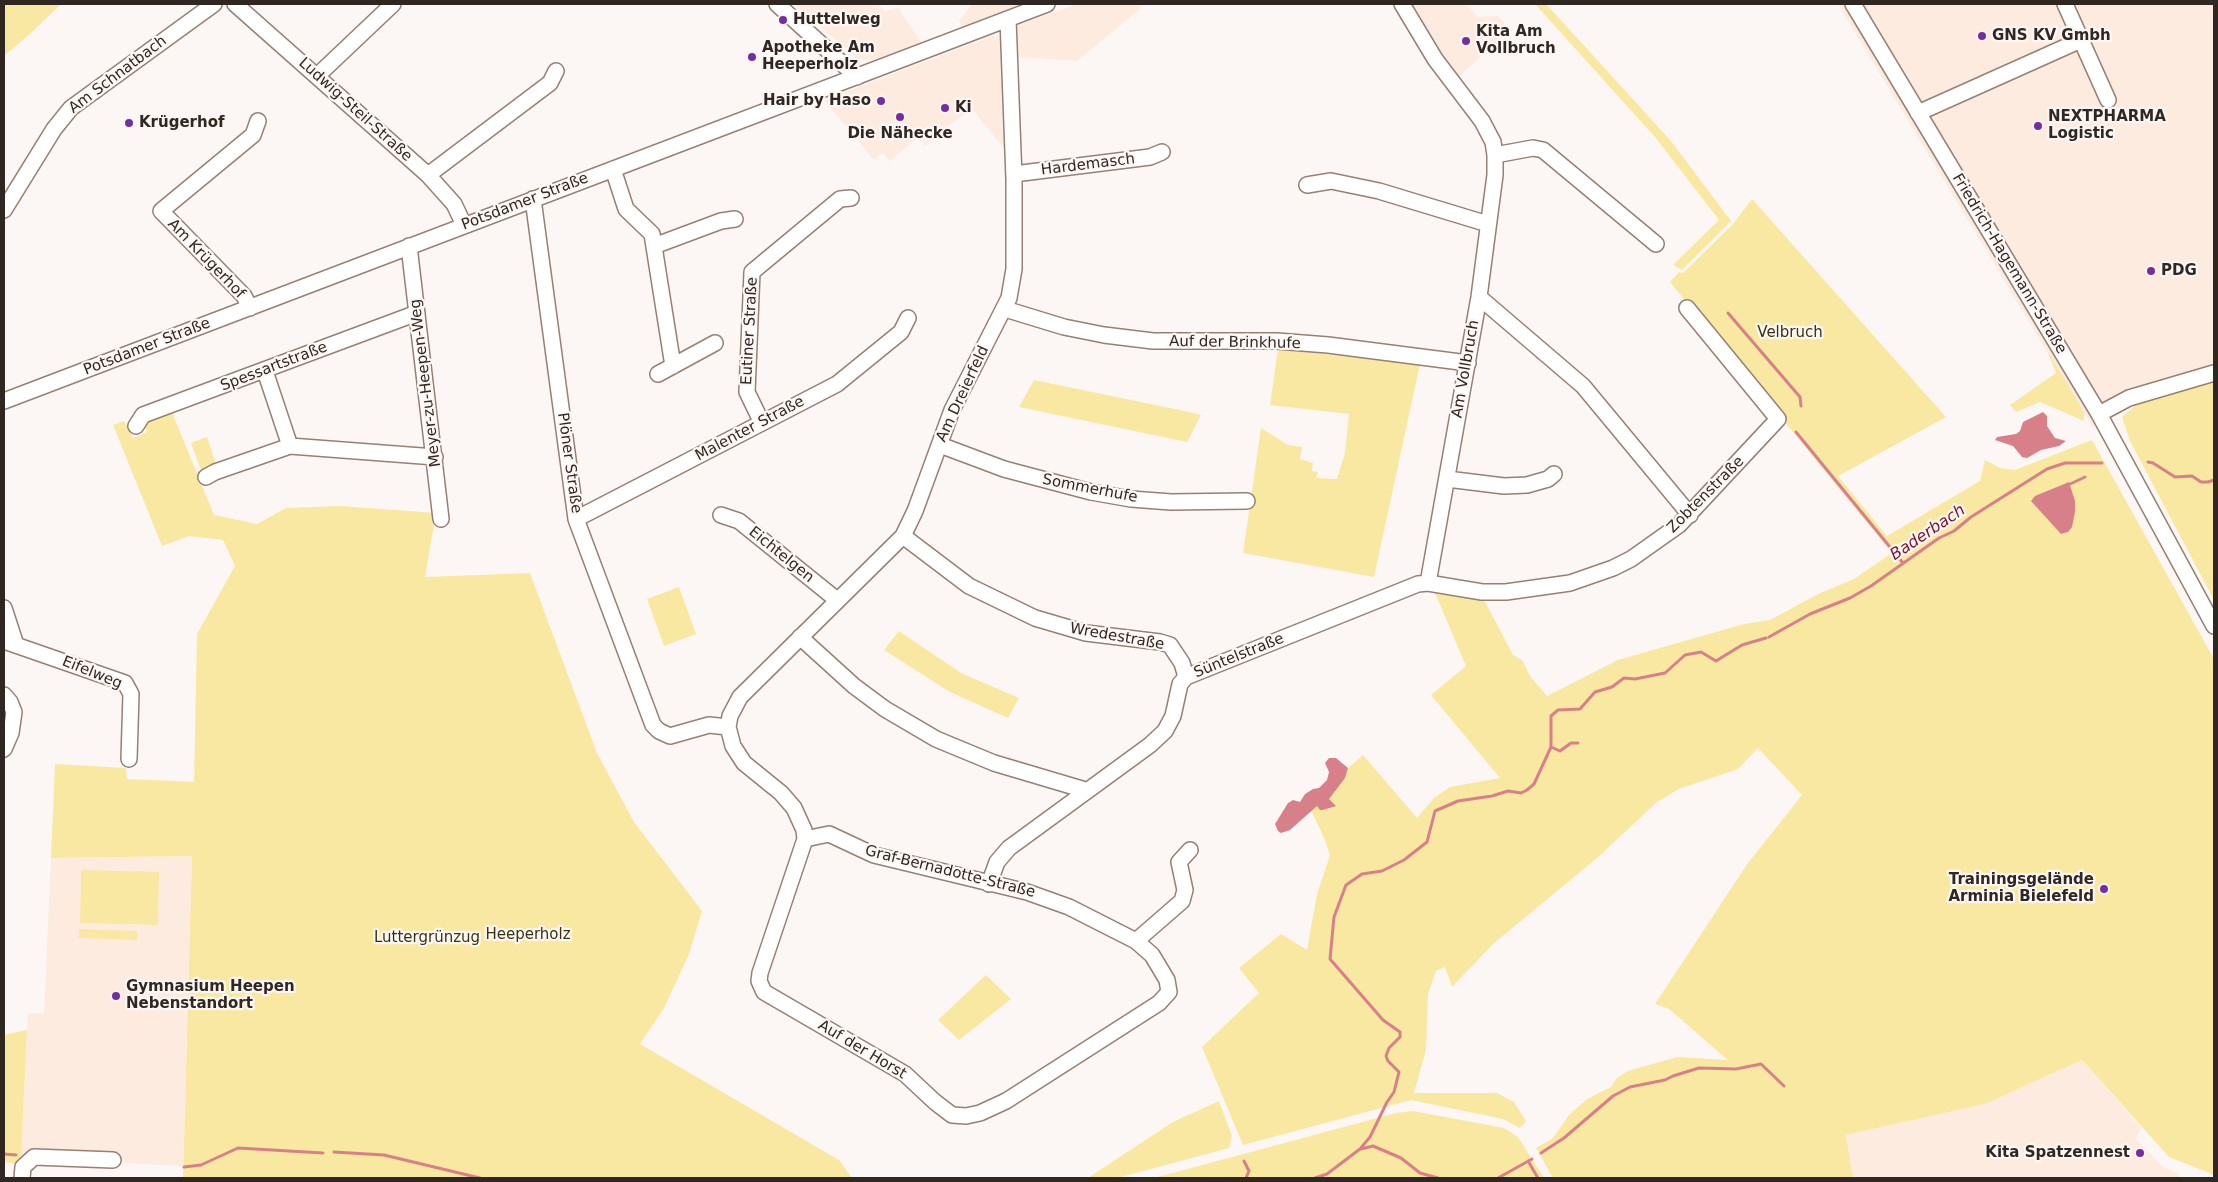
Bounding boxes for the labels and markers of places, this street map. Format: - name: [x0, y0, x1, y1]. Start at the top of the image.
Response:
- place label: Huttelweg: [793, 11, 881, 29]
- marker: Huttelweg: [777, 14, 789, 26]
- place label: Kita Am Vollbruch: [1476, 23, 1556, 58]
- place label: GNS KV Gmbh: [1992, 27, 2111, 45]
- marker: GNS KV Gmbh: [1976, 30, 1988, 42]
- marker: Kita Am Vollbruch: [1460, 35, 1472, 47]
- place label: Apotheke Am Heeperholz: [762, 39, 875, 74]
- marker: Apotheke Am Heeperholz: [746, 51, 758, 63]
- place label: Hair by Haso: [763, 92, 871, 110]
- marker: Hair by Haso: [875, 95, 887, 107]
- place label: Ki: [955, 99, 972, 117]
- marker: Ki: [939, 102, 951, 114]
- place label: NEXTPHARMA Logistic: [2048, 108, 2166, 143]
- marker: Die Nähecke: [894, 111, 906, 123]
- place label: Krügerhof: [139, 114, 225, 132]
- marker: Krügerhof: [123, 117, 135, 129]
- marker: NEXTPHARMA Logistic: [2032, 120, 2044, 132]
- place label: Die Nähecke: [847, 125, 953, 143]
- place label: PDG: [2161, 262, 2197, 280]
- marker: PDG: [2145, 265, 2157, 277]
- place label: Trainingsgelände Arminia Bielefeld: [1948, 871, 2094, 906]
- marker: Trainingsgelände Arminia Bielefeld: [2098, 883, 2110, 895]
- place label: Gymnasium Heepen Nebenstandort: [126, 978, 295, 1013]
- marker: Gymnasium Heepen Nebenstandort: [110, 990, 122, 1002]
- place label: Kita Spatzennest: [1985, 1144, 2130, 1162]
- marker: Kita Spatzennest: [2134, 1147, 2146, 1159]

